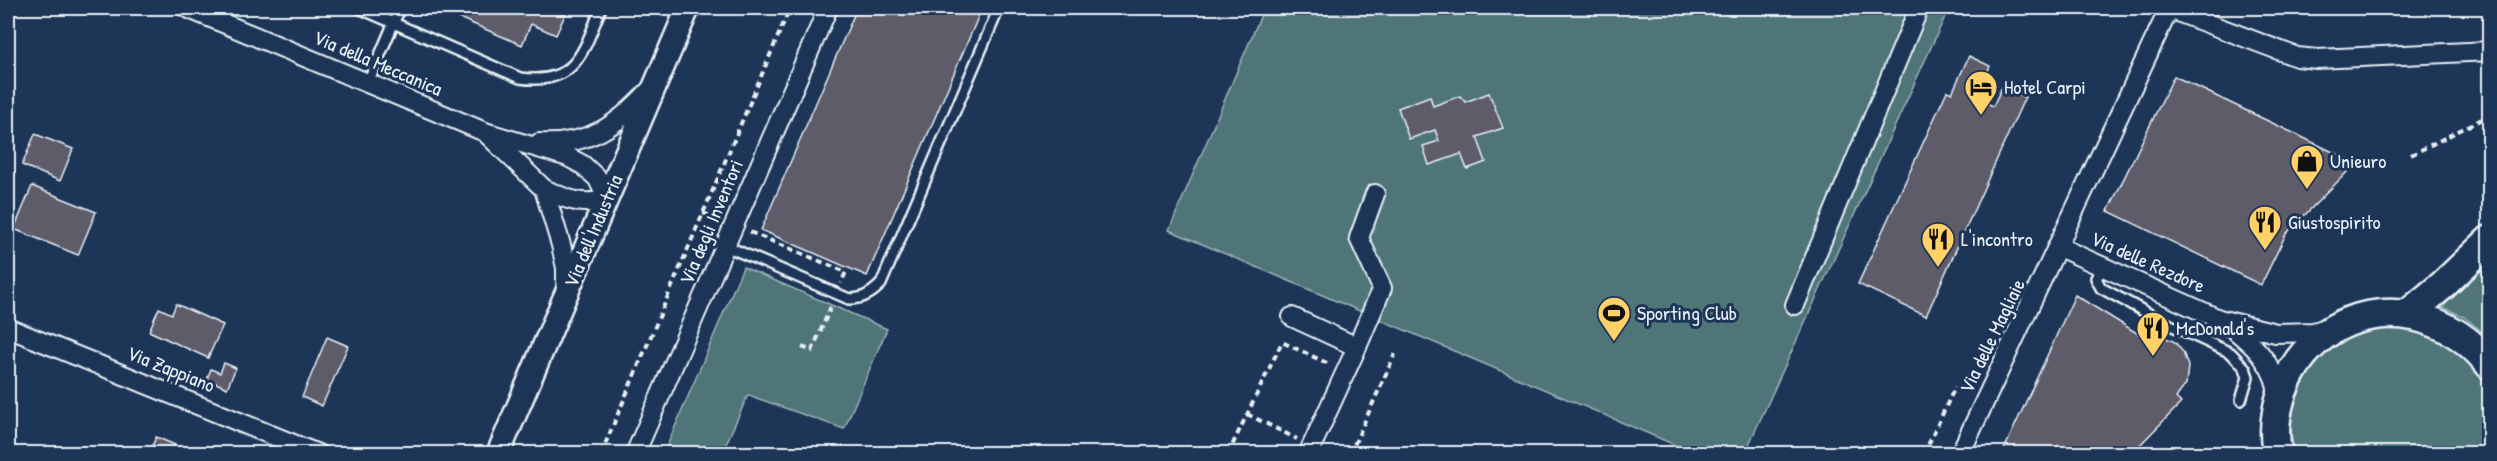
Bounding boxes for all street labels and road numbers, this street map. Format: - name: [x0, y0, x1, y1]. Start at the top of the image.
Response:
- street label: Via della Meccanica: [310, 23, 447, 102]
- street label: Via degli Inventori: [672, 155, 749, 288]
- street label: Via dell'Industria: [557, 170, 628, 291]
- street label: Via delle Rezdore: [2087, 224, 2210, 299]
- street label: Via delle Magliaie: [1952, 274, 2031, 397]
- street label: Via Zappiano: [123, 339, 219, 398]

